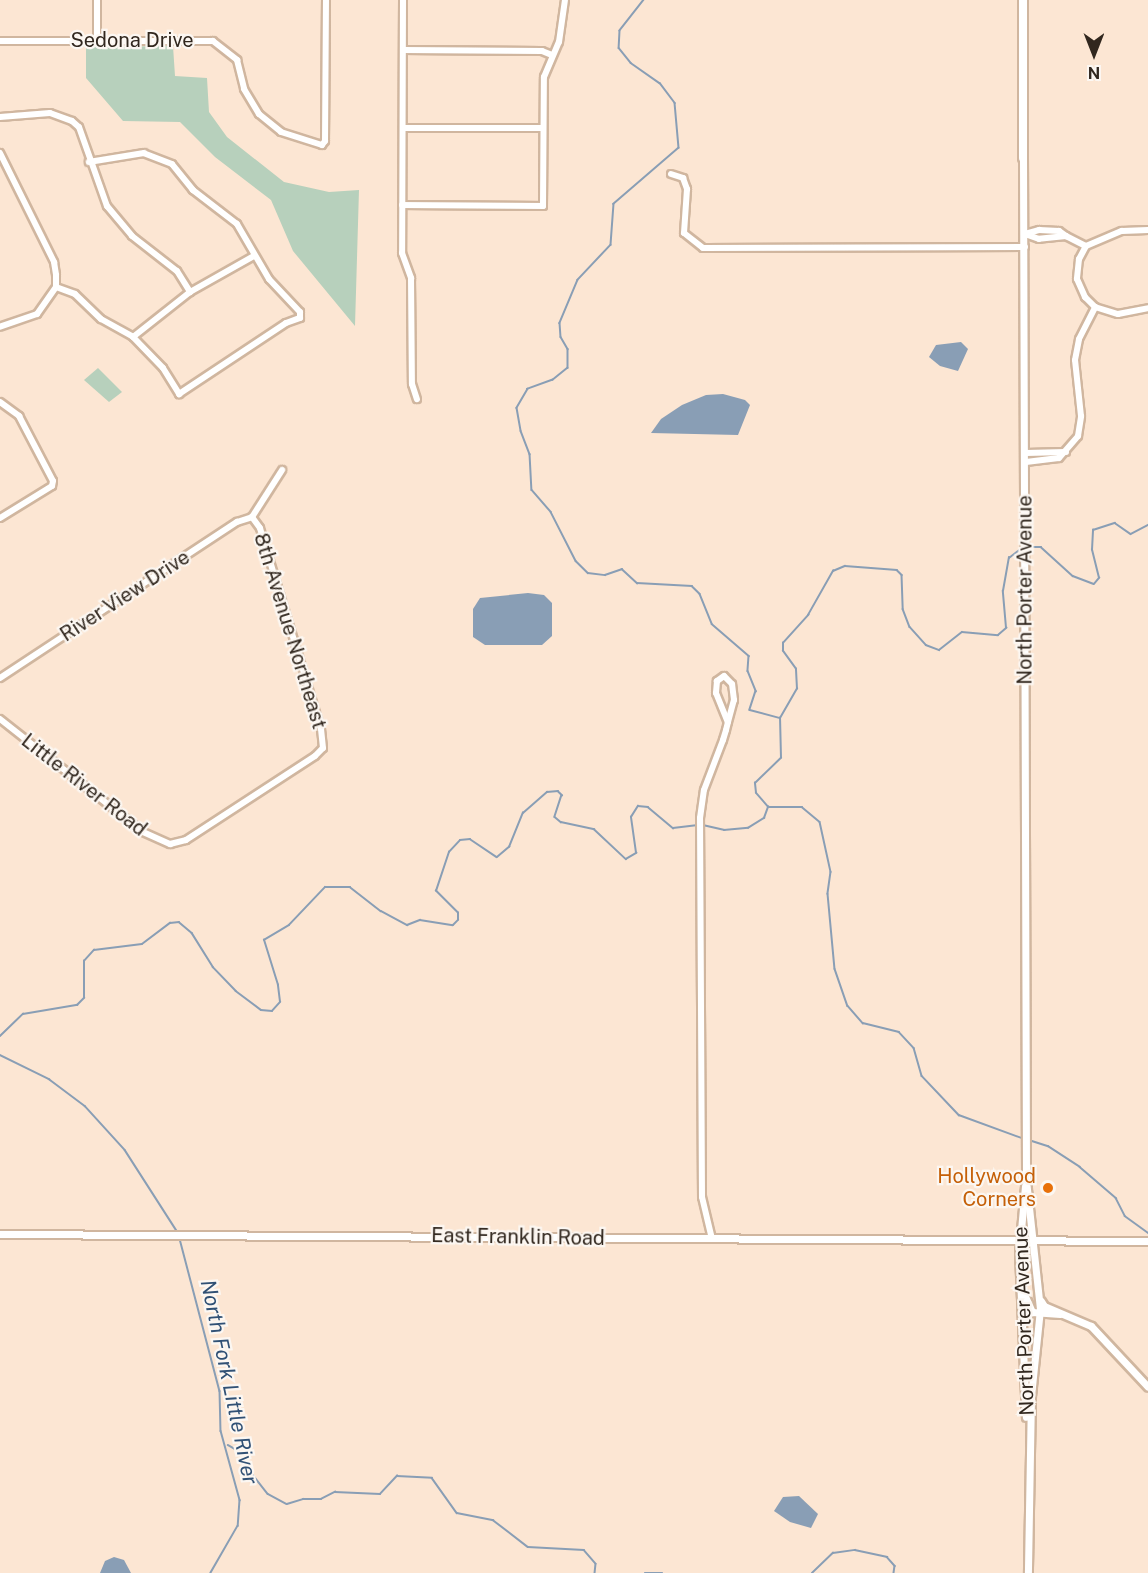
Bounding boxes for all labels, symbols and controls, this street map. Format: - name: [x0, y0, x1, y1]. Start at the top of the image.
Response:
- north arrow: [1064, 24, 1124, 84]
- street label: Sedona Drive: [70, 28, 194, 52]
- text: N: [1088, 63, 1100, 82]
- street label: North Porter Avenue: [1013, 495, 1037, 685]
- street label: 8th Avenue Northeast: [249, 530, 331, 732]
- street label: River View Drive: [55, 545, 195, 647]
- street label: Little River Road: [17, 729, 151, 841]
- place label: Hollywood Corners: [937, 1164, 1036, 1211]
- marker: Hollywood Corners: [1041, 1181, 1055, 1195]
- street label: East Franklin Road: [431, 1223, 605, 1251]
- street label: North Porter Avenue: [1009, 1226, 1039, 1416]
- water label: North Fork Little River: [195, 1277, 263, 1487]

